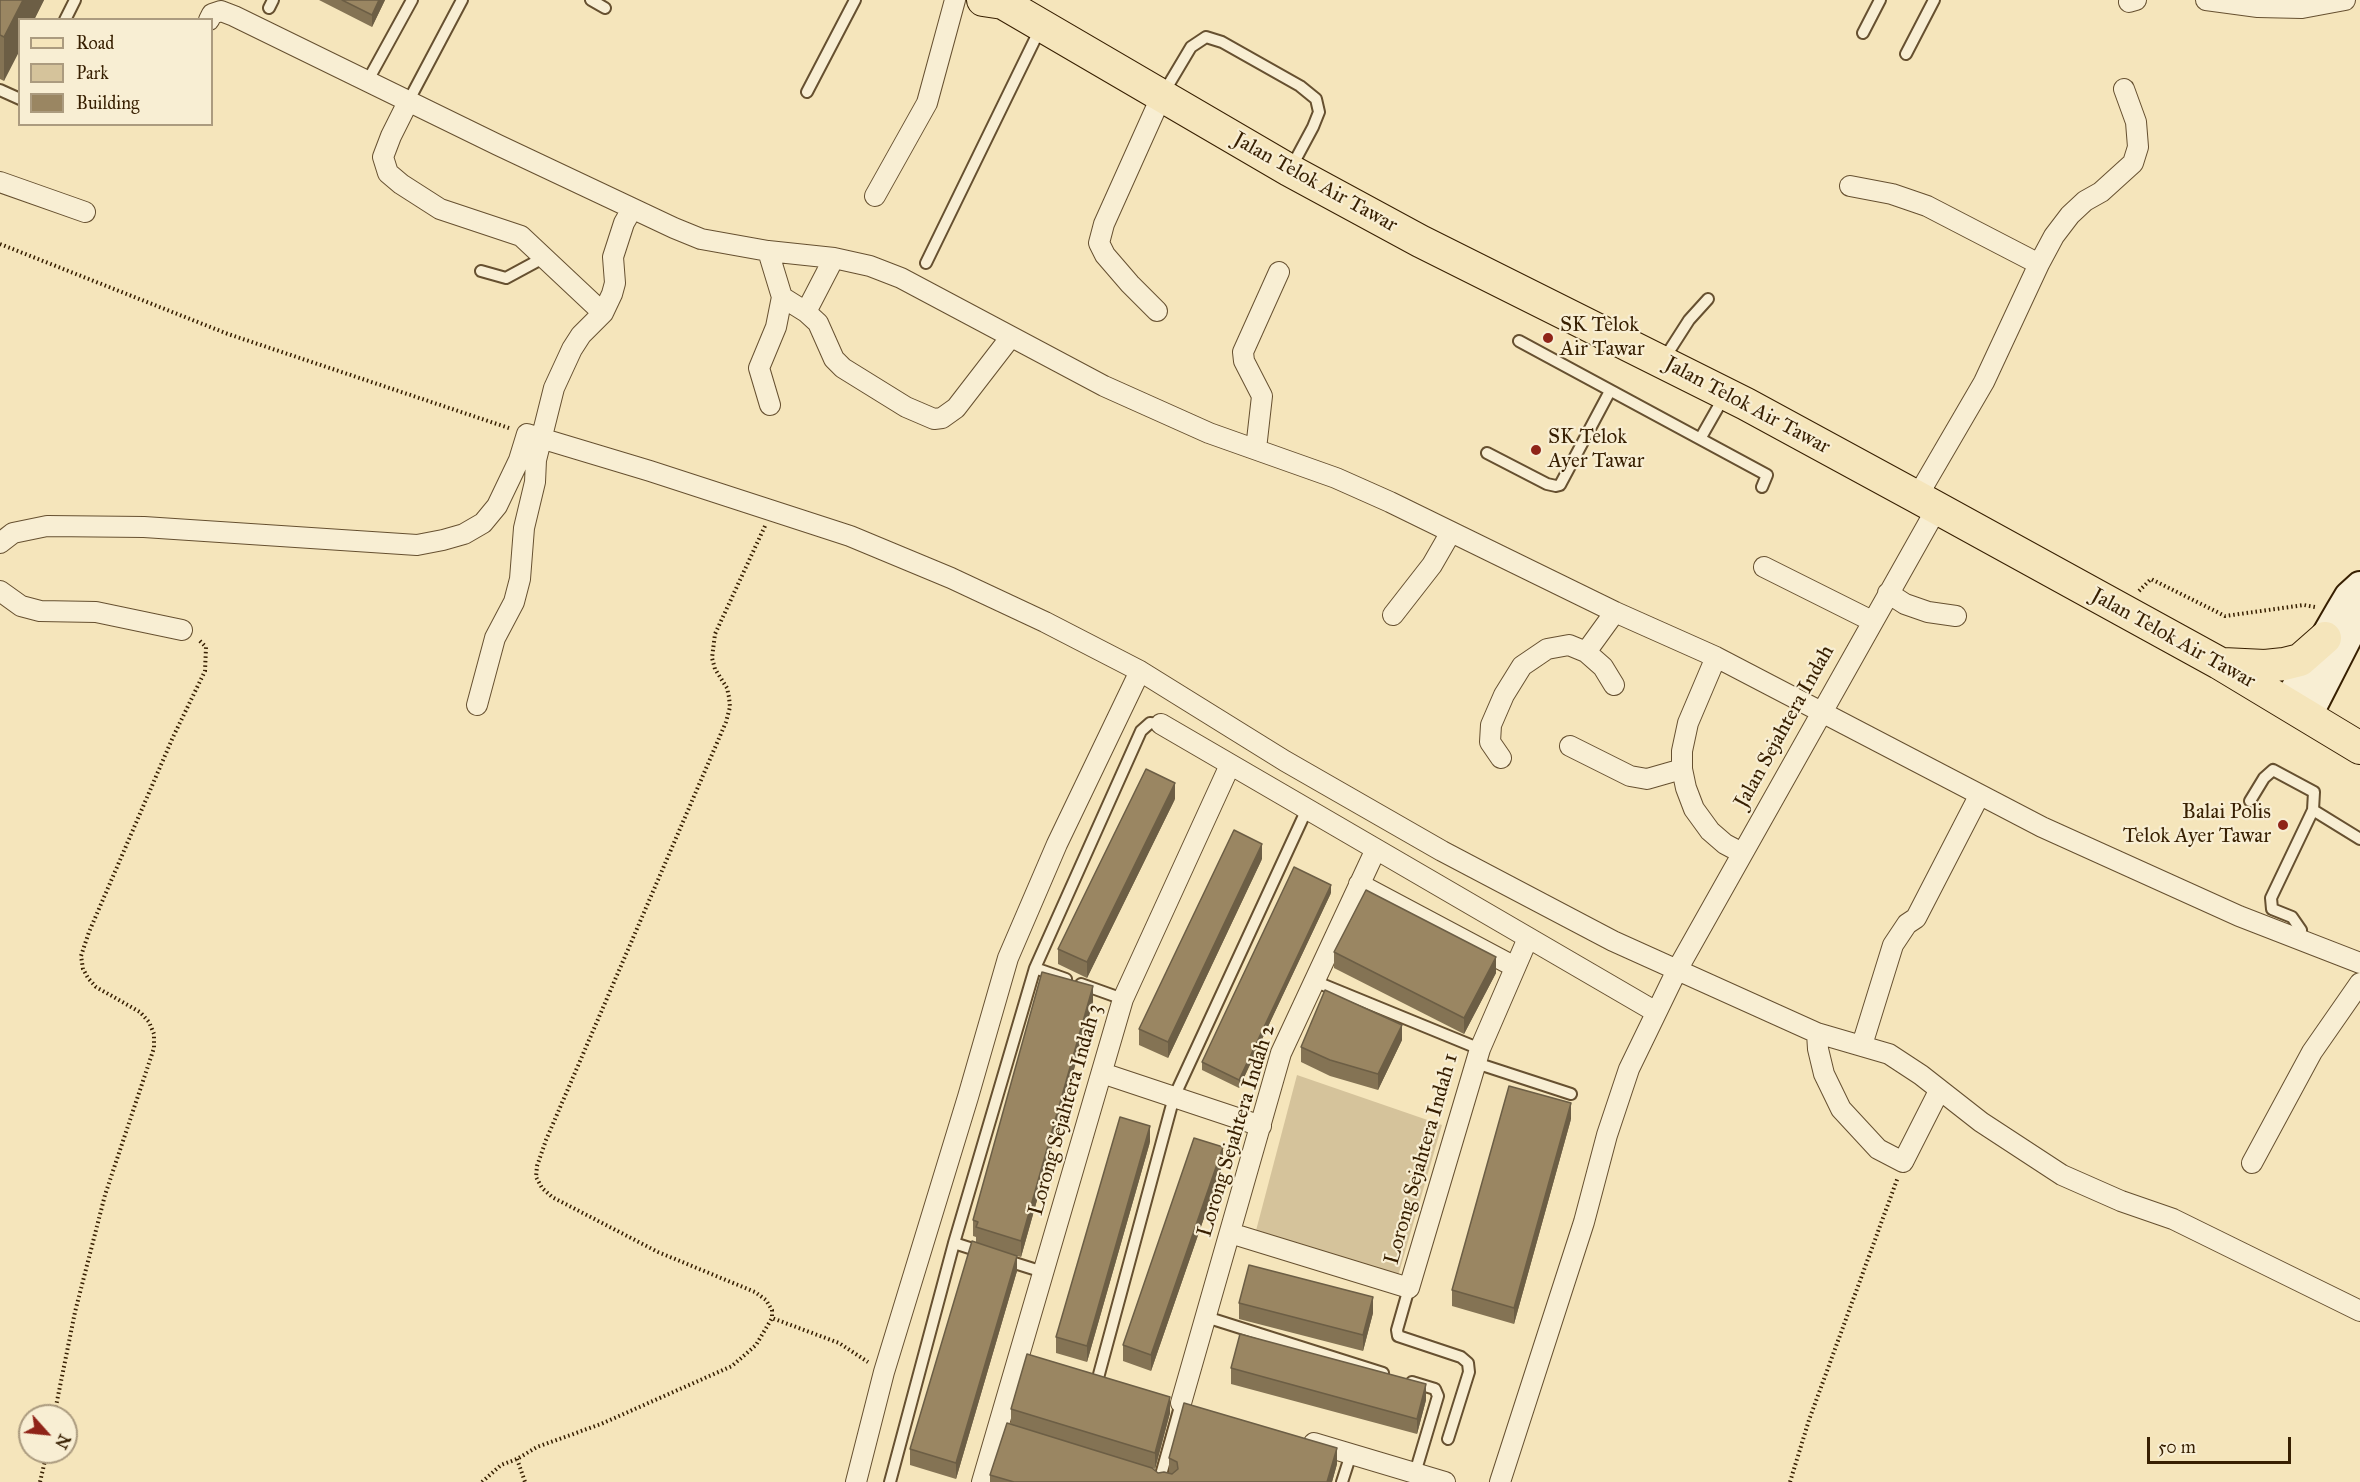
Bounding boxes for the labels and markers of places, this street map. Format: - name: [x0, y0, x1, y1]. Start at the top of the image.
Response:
- place label: SK Telok Air Tawar: [1560, 313, 1645, 363]
- marker: SK Telok Air Tawar: [1541, 331, 1555, 345]
- place label: SK Telok Ayer Tawar: [1548, 425, 1644, 475]
- marker: SK Telok Ayer Tawar: [1529, 443, 1543, 457]
- place label: Balai Polis Telok Ayer Tawar: [2123, 800, 2271, 850]
- marker: Balai Polis Telok Ayer Tawar: [2276, 818, 2290, 832]

